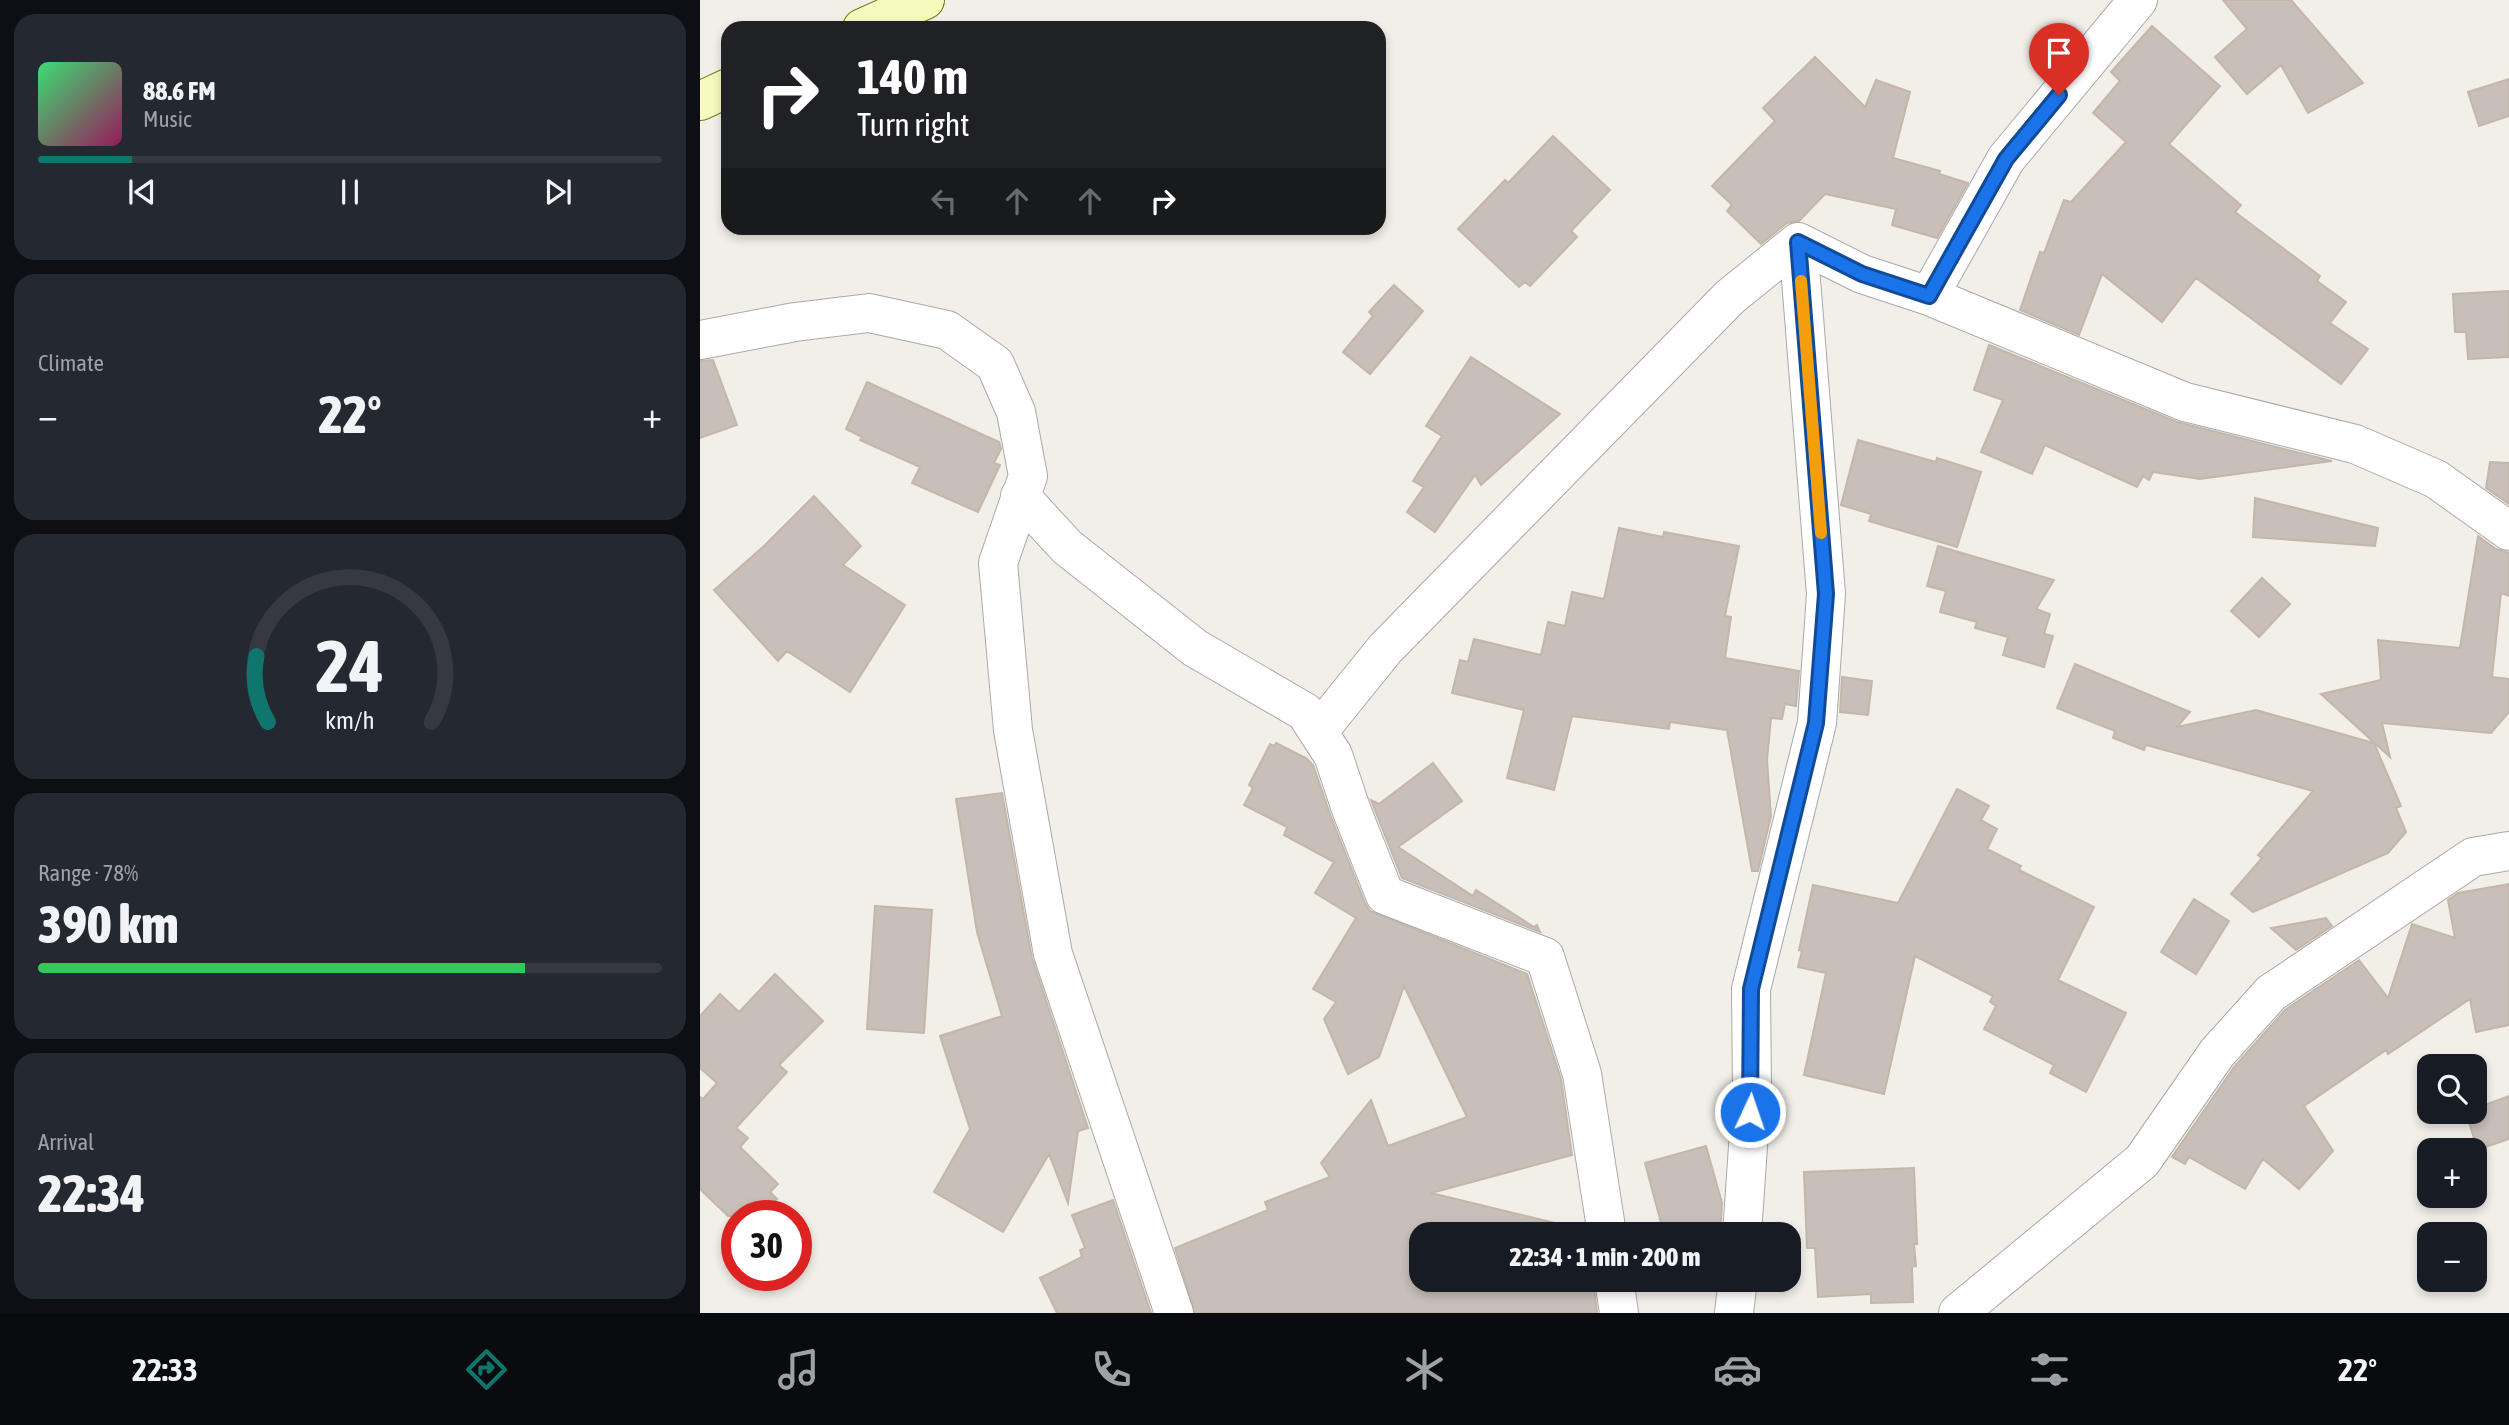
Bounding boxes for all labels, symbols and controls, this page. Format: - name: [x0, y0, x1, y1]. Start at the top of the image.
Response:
- pin: [2029, 23, 2089, 95]
- icon: arrive: [2040, 34, 2078, 72]
- text: 140 m: [857, 48, 968, 104]
- icon: right: [742, 49, 833, 140]
- text: 88.6 FM: [143, 76, 216, 106]
- text: Music: [143, 106, 191, 132]
- text: Turn right: [857, 106, 970, 143]
- icon: previous: [123, 173, 161, 211]
- icon: pause: [331, 173, 369, 211]
- icon: next: [539, 173, 577, 211]
- icon: left: [925, 182, 963, 220]
- icon: ahead: [998, 182, 1036, 220]
- icon: ahead: [1071, 182, 1109, 220]
- icon: right: [1144, 182, 1182, 220]
- text: Climate: [38, 350, 104, 376]
- text: 22°: [318, 384, 382, 444]
- text: −: [38, 393, 58, 436]
- text: +: [642, 393, 662, 436]
- text: 24: [316, 625, 384, 708]
- text: km/h: [325, 706, 375, 734]
- text: Range · 78%: [38, 860, 138, 886]
- text: 390 km: [38, 894, 179, 954]
- map controls: [2417, 1054, 2487, 1292]
- button: search: [2417, 1054, 2487, 1124]
- position arrow: [1713, 1075, 1787, 1149]
- text: Arrival: [38, 1129, 94, 1155]
- button: +: [2417, 1138, 2487, 1208]
- text: 22:34: [38, 1163, 145, 1223]
- speed limit sign: 30: [721, 1200, 812, 1291]
- button: −: [2417, 1222, 2487, 1292]
- text: 22:34 · 1 min · 200 m: [1510, 1242, 1700, 1272]
- icon: directions: [462, 1345, 511, 1394]
- icon: music: [774, 1345, 823, 1394]
- icon: phone: [1087, 1345, 1136, 1394]
- icon: climate: [1400, 1345, 1449, 1394]
- icon: car: [1713, 1345, 1762, 1394]
- icon: filters: [2025, 1345, 2074, 1394]
- text: 22:33: [132, 1351, 198, 1388]
- text: 22°: [2338, 1351, 2377, 1388]

